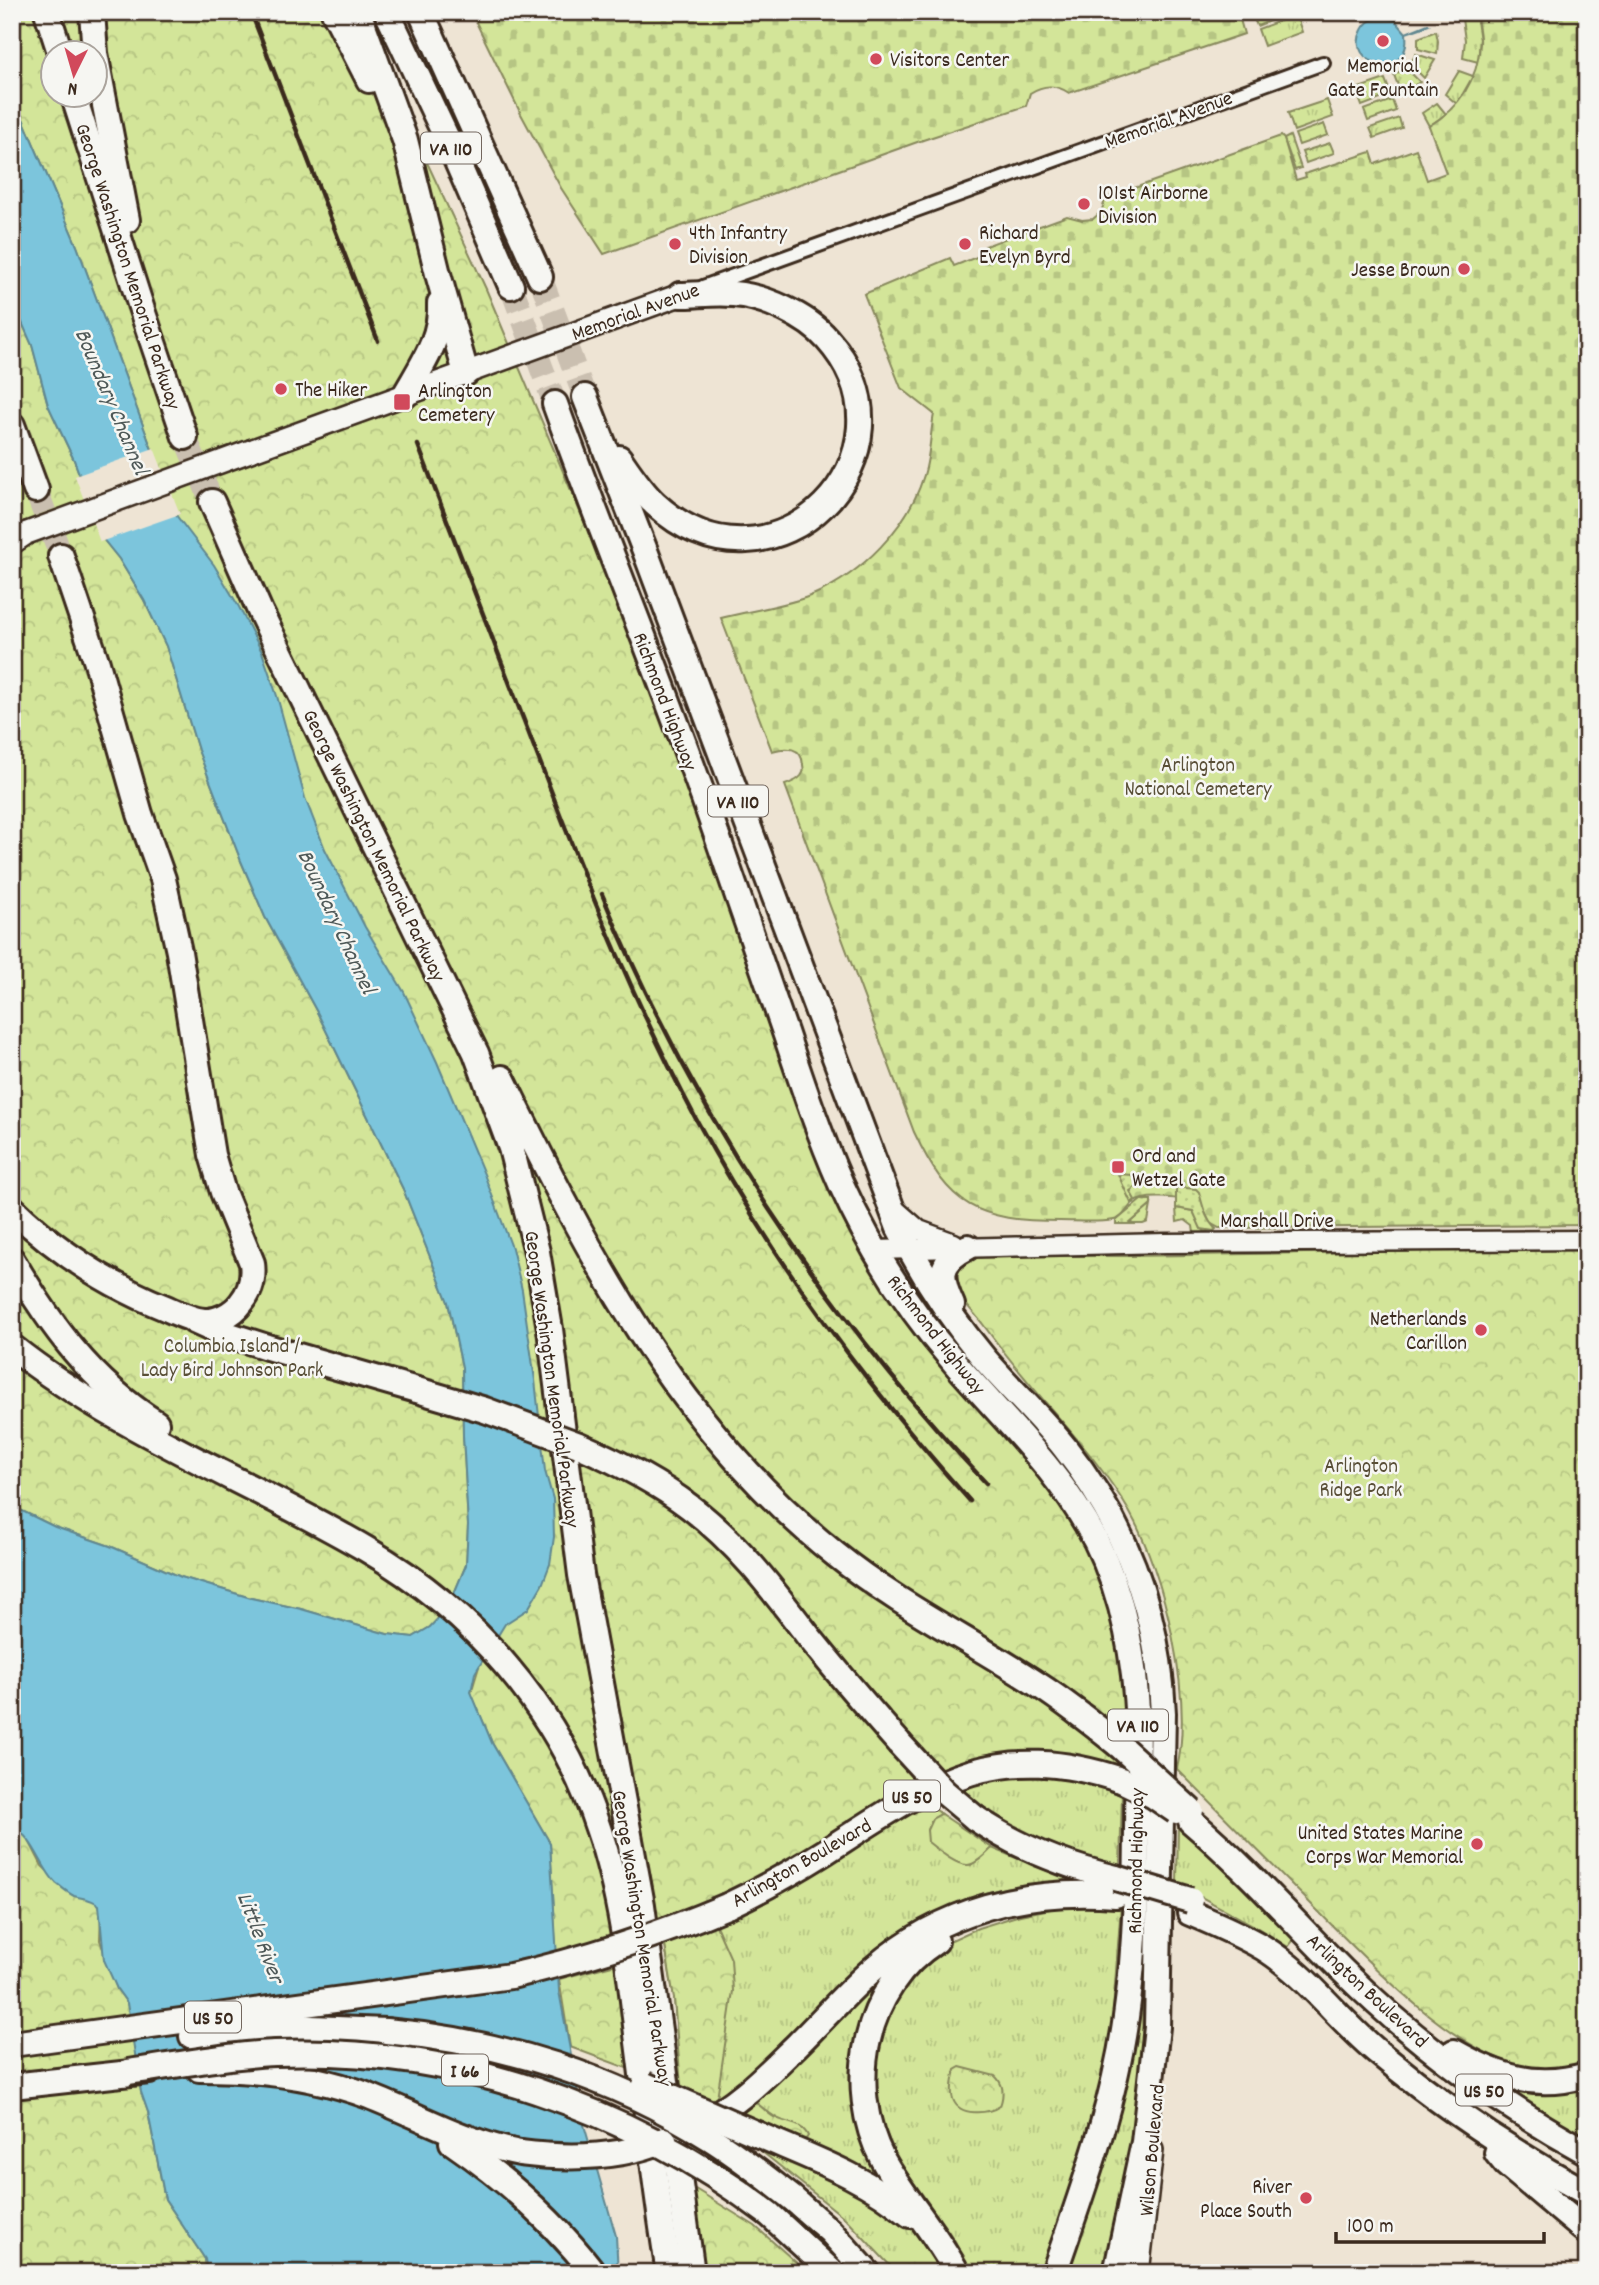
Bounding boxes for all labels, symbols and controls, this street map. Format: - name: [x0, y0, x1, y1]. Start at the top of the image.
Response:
- marker: Memorial Gate Fountain: [1375, 33, 1391, 49]
- north arrow: [38, 38, 108, 108]
- place label: Visitors Center: [890, 47, 1009, 77]
- marker: Visitors Center: [868, 51, 884, 67]
- place label: Memorial Gate Fountain: [1328, 53, 1438, 107]
- text: N: [67, 74, 79, 101]
- street label: Memorial Avenue: [1101, 85, 1237, 159]
- street label: George Washington Memorial Parkway: [66, 120, 187, 414]
- road number: VA 110: [421, 132, 481, 164]
- place label: 101st Airborne Division: [1098, 180, 1208, 234]
- marker: 101st Airborne Division: [1076, 196, 1092, 212]
- place label: 4th Infantry Division: [689, 220, 788, 274]
- place label: Richard Evelyn Byrd: [979, 220, 1071, 274]
- marker: 4th Infantry Division: [667, 236, 683, 252]
- marker: Richard Evelyn Byrd: [957, 236, 973, 252]
- place label: Jesse Brown: [1351, 257, 1450, 287]
- marker: Jesse Brown: [1456, 261, 1472, 277]
- street label: Memorial Avenue: [568, 277, 704, 351]
- water label: Boundary Channel: [64, 324, 156, 482]
- place label: The Hiker: [295, 377, 368, 407]
- place label: Arlington Cemetery: [418, 378, 495, 432]
- marker: The Hiker: [273, 381, 289, 397]
- marker: Arlington Cemetery: [392, 392, 412, 412]
- street label: Richmond Highway: [623, 629, 703, 776]
- street label: George Washington Memorial Parkway: [293, 705, 452, 988]
- park label: Arlington National Cemetery: [1124, 752, 1272, 806]
- road number: VA 110: [708, 786, 768, 816]
- water label: Boundary Channel: [287, 845, 383, 1001]
- place label: Ord and Wetzel Gate: [1132, 1143, 1226, 1197]
- marker: Ord and Wetzel Gate: [1110, 1159, 1126, 1175]
- street label: Marshall Drive: [1220, 1208, 1334, 1238]
- street label: George Washington Memorial Parkway: [514, 1229, 586, 1530]
- street label: Richmond Highway: [878, 1269, 992, 1403]
- place label: Netherlands Carillon: [1370, 1306, 1467, 1360]
- marker: Netherlands Carillon: [1473, 1322, 1489, 1338]
- park label: Columbia Island / Lady Bird Johnson Park: [141, 1333, 323, 1387]
- park label: Arlington Ridge Park: [1320, 1453, 1402, 1507]
- road number: VA 110: [1108, 1709, 1168, 1740]
- road number: US 50: [884, 1780, 940, 1812]
- street label: George Washington Memorial Parkway: [602, 1788, 678, 2089]
- street label: Richmond Highway: [1122, 1788, 1154, 1934]
- street label: Arlington Boulevard: [727, 1812, 878, 1917]
- place label: United States Marine Corps War Memorial: [1297, 1820, 1463, 1874]
- marker: United States Marine Corps War Memorial: [1469, 1836, 1485, 1852]
- water label: Little River: [226, 1888, 292, 1991]
- street label: Arlington Boulevard: [1298, 1928, 1434, 2057]
- road number: US 50: [185, 2002, 241, 2033]
- road number: I 66: [442, 2054, 488, 2086]
- road number: US 50: [1456, 2074, 1512, 2106]
- street label: Wilson Boulevard: [1133, 2083, 1175, 2218]
- place label: River Place South: [1200, 2174, 1292, 2228]
- marker: River Place South: [1298, 2190, 1314, 2206]
- scale bar: [1336, 2201, 1545, 2245]
- text: 100 m: [1347, 2213, 1394, 2243]

